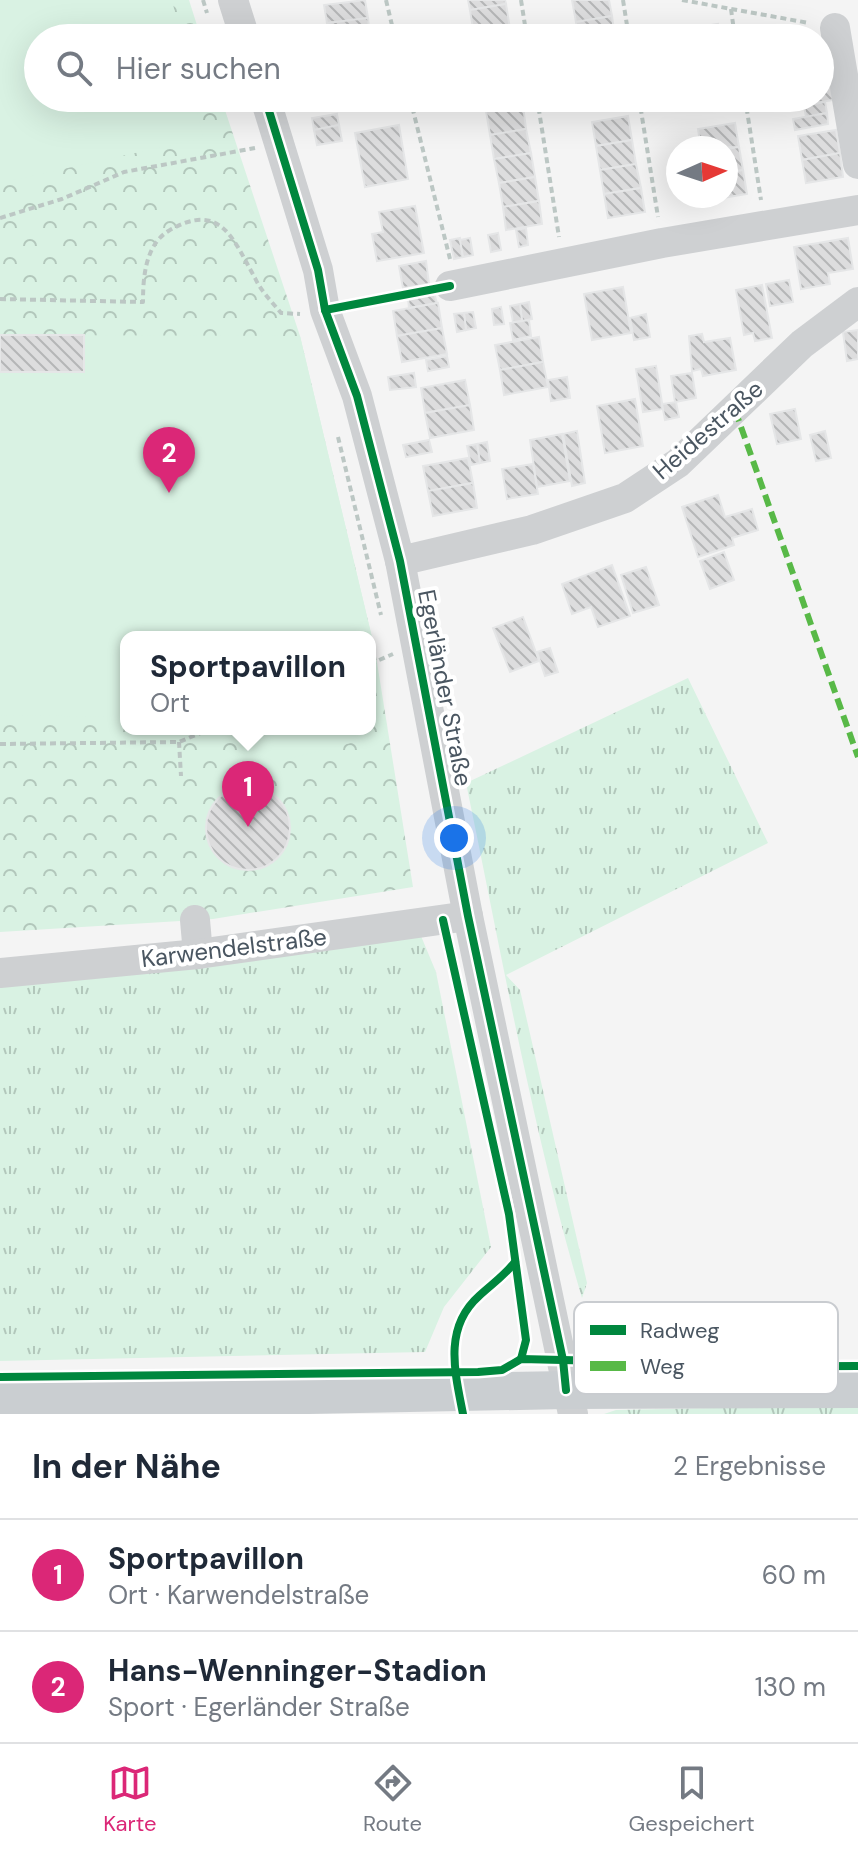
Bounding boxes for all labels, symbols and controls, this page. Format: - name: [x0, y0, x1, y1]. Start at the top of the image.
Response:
- search box: [24, 24, 834, 112]
- icon: search: [52, 46, 96, 90]
- text: Hier suchen: [116, 49, 281, 88]
- north arrow: [666, 136, 738, 208]
- street label: Heidestraße: [646, 373, 769, 486]
- pin: 2: [143, 427, 195, 493]
- street label: Egerländer Straße: [411, 587, 480, 789]
- popup: [120, 631, 376, 735]
- text: Sportpavillon: [150, 647, 346, 686]
- text: Ort: [150, 686, 190, 720]
- pin: 1: [222, 761, 274, 827]
- your location: [434, 818, 474, 858]
- street label: Karwendelstraße: [139, 921, 329, 974]
- legend: [574, 1302, 838, 1394]
- text: Radweg: [640, 1316, 720, 1345]
- text: Weg: [640, 1352, 685, 1381]
- text: In der Nähe: [32, 1444, 221, 1489]
- text: 2 Ergebnisse: [673, 1449, 826, 1483]
- text: Sportpavillon: [108, 1539, 304, 1578]
- text: 1: [53, 1558, 63, 1592]
- text: 60 m: [762, 1558, 826, 1592]
- text: Ort · Karwendelstraße: [108, 1578, 369, 1612]
- text: Hans-Wenninger-Stadion: [108, 1651, 487, 1690]
- text: 2: [50, 1670, 66, 1704]
- text: 130 m: [755, 1670, 826, 1704]
- text: Sport · Egerländer Straße: [108, 1690, 410, 1724]
- tab: Karte: [103, 1761, 157, 1838]
- tab: Route: [363, 1761, 422, 1838]
- tab: Gespeichert: [628, 1761, 755, 1838]

